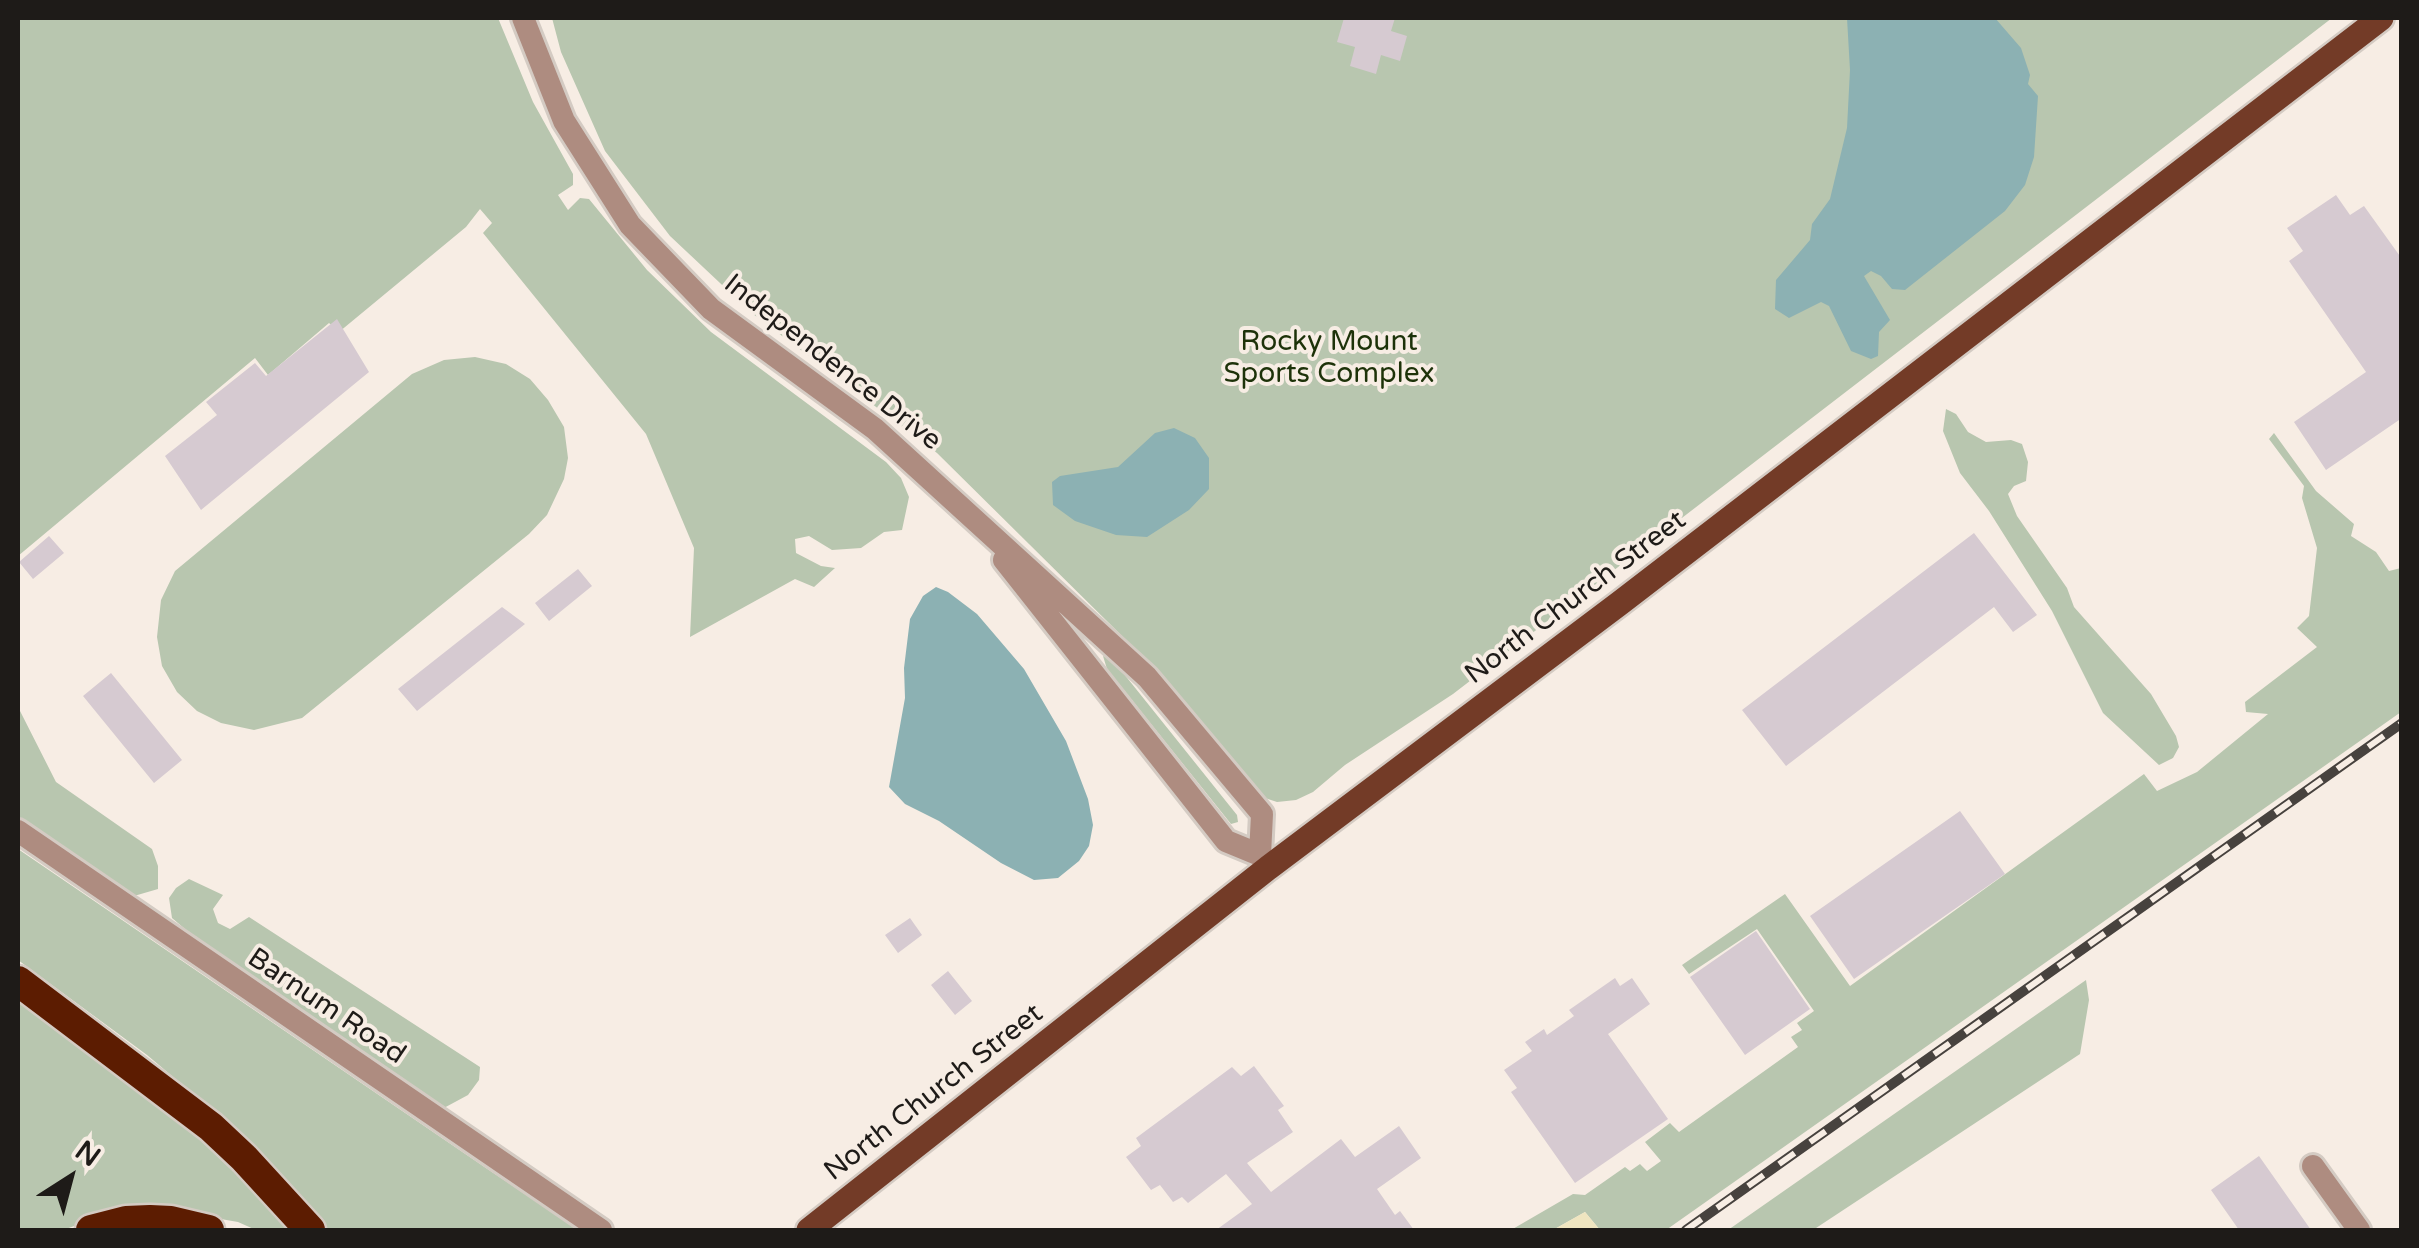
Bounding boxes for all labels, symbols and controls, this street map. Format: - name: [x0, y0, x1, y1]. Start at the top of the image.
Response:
- street label: Independence Drive: [717, 268, 947, 458]
- park label: Rocky Mount Sports Complex: [1223, 326, 1435, 392]
- street label: North Church Street: [1459, 504, 1693, 692]
- street label: Barnum Road: [241, 942, 411, 1072]
- street label: North Church Street: [818, 997, 1050, 1189]
- north arrow: [20, 1128, 120, 1228]
- text: N: [69, 1133, 107, 1174]

